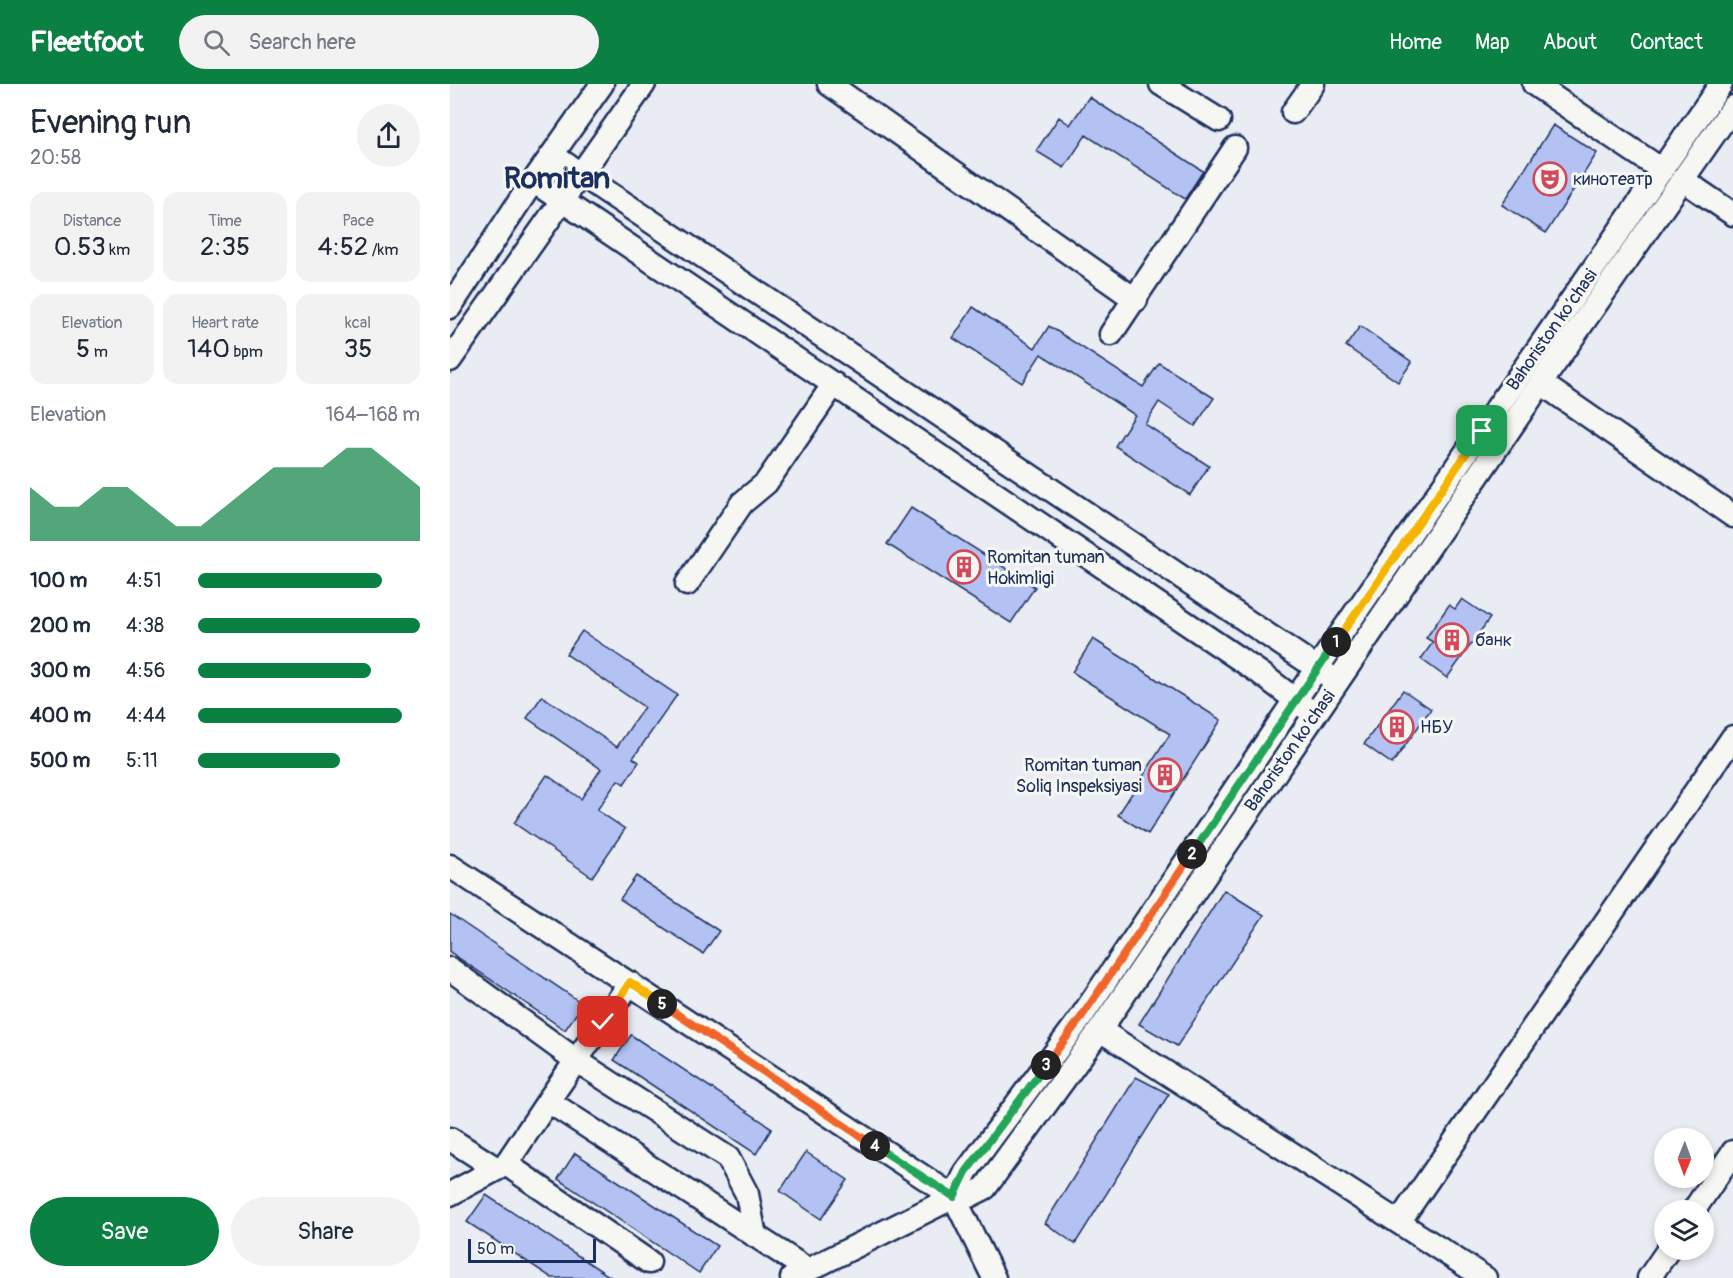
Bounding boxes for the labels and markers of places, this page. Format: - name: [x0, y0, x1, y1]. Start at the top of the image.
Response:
- theatre icon: кинотеатр: [1532, 161, 1568, 197]
- place label: кинотеатр: [1573, 168, 1653, 191]
- pin: [1456, 405, 1507, 456]
- place label: Romitan tuman Hokimligi: [987, 546, 1105, 590]
- building icon: Romitan tuman Hokimligi: [946, 549, 982, 585]
- building icon: банк: [1434, 622, 1470, 658]
- pin: 1: [1321, 627, 1351, 657]
- place label: банк: [1475, 629, 1512, 652]
- building icon: НБУ: [1379, 709, 1415, 745]
- place label: НБУ: [1420, 716, 1453, 739]
- place label: Romitan tuman Soliq Inspeksiyasi: [1016, 754, 1142, 798]
- building icon: Romitan tuman Soliq Inspeksiyasi: [1147, 757, 1183, 793]
- pin: 2: [1177, 839, 1207, 869]
- pin: 5: [647, 989, 677, 1019]
- pin: [577, 996, 628, 1047]
- pin: 3: [1031, 1050, 1061, 1080]
- pin: 4: [860, 1131, 890, 1161]

